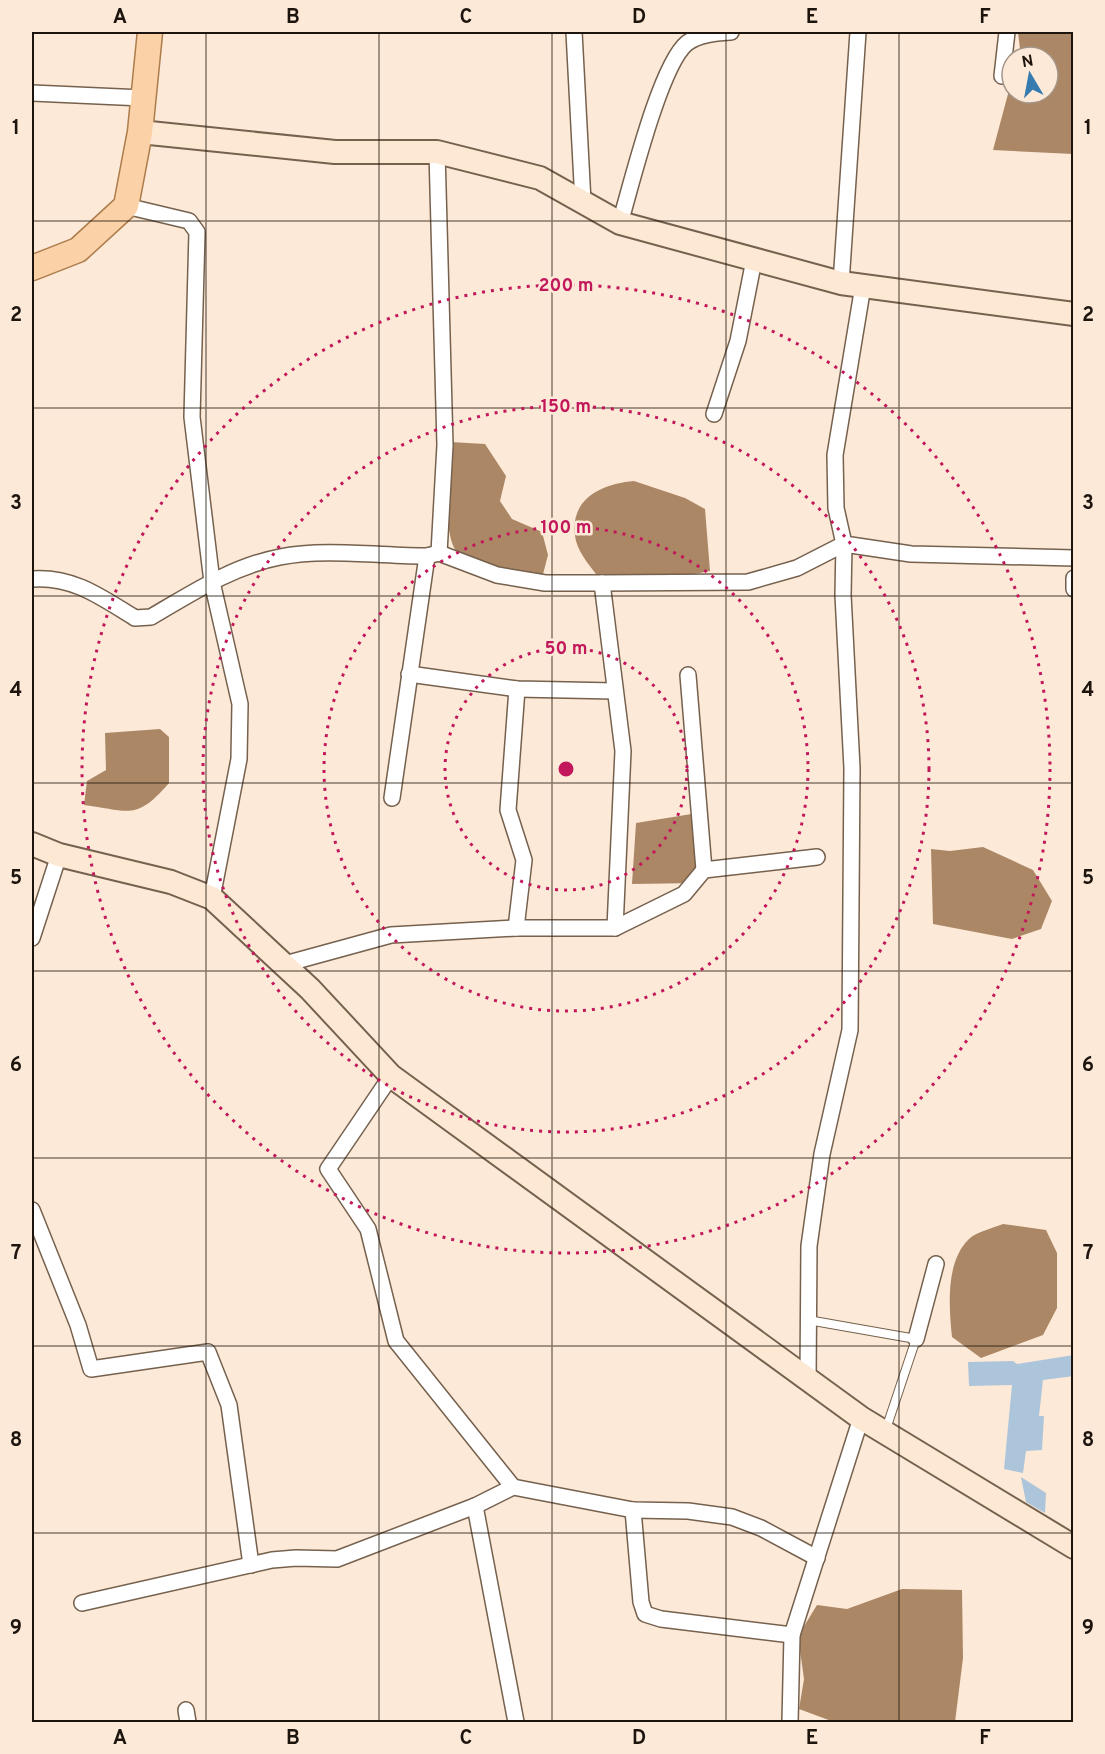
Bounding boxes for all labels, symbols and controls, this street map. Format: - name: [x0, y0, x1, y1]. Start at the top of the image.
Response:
- text: A: [113, 5, 127, 31]
- text: B: [286, 5, 300, 31]
- text: C: [460, 5, 472, 31]
- text: D: [632, 5, 646, 31]
- text: E: [806, 5, 818, 31]
- text: F: [979, 5, 991, 31]
- north arrow: [1000, 45, 1060, 105]
- text: N: [1020, 51, 1035, 73]
- text: 1: [12, 116, 20, 142]
- text: 1: [1084, 116, 1092, 142]
- text: 200 m: [538, 275, 594, 298]
- text: 2: [10, 303, 22, 329]
- text: 2: [1082, 303, 1094, 329]
- text: 150 m: [541, 396, 591, 419]
- text: 3: [10, 491, 22, 517]
- text: 3: [1082, 491, 1094, 517]
- text: 100 m: [540, 517, 592, 540]
- text: 50 m: [544, 638, 588, 661]
- text: 4: [10, 678, 22, 704]
- text: 4: [1082, 678, 1094, 704]
- centre of rings: [556, 759, 576, 779]
- text: 5: [10, 866, 22, 892]
- text: 5: [1082, 866, 1094, 892]
- text: 6: [10, 1053, 22, 1079]
- text: 6: [1082, 1053, 1094, 1079]
- text: 7: [11, 1241, 21, 1267]
- text: 7: [1083, 1241, 1093, 1267]
- text: 8: [10, 1428, 22, 1454]
- text: 8: [1082, 1428, 1094, 1454]
- text: 9: [10, 1616, 22, 1642]
- text: 9: [1082, 1616, 1094, 1642]
- text: A: [113, 1726, 127, 1752]
- text: B: [286, 1726, 300, 1752]
- text: C: [460, 1726, 472, 1752]
- text: D: [632, 1726, 646, 1752]
- text: E: [806, 1726, 818, 1752]
- text: F: [979, 1726, 991, 1752]

